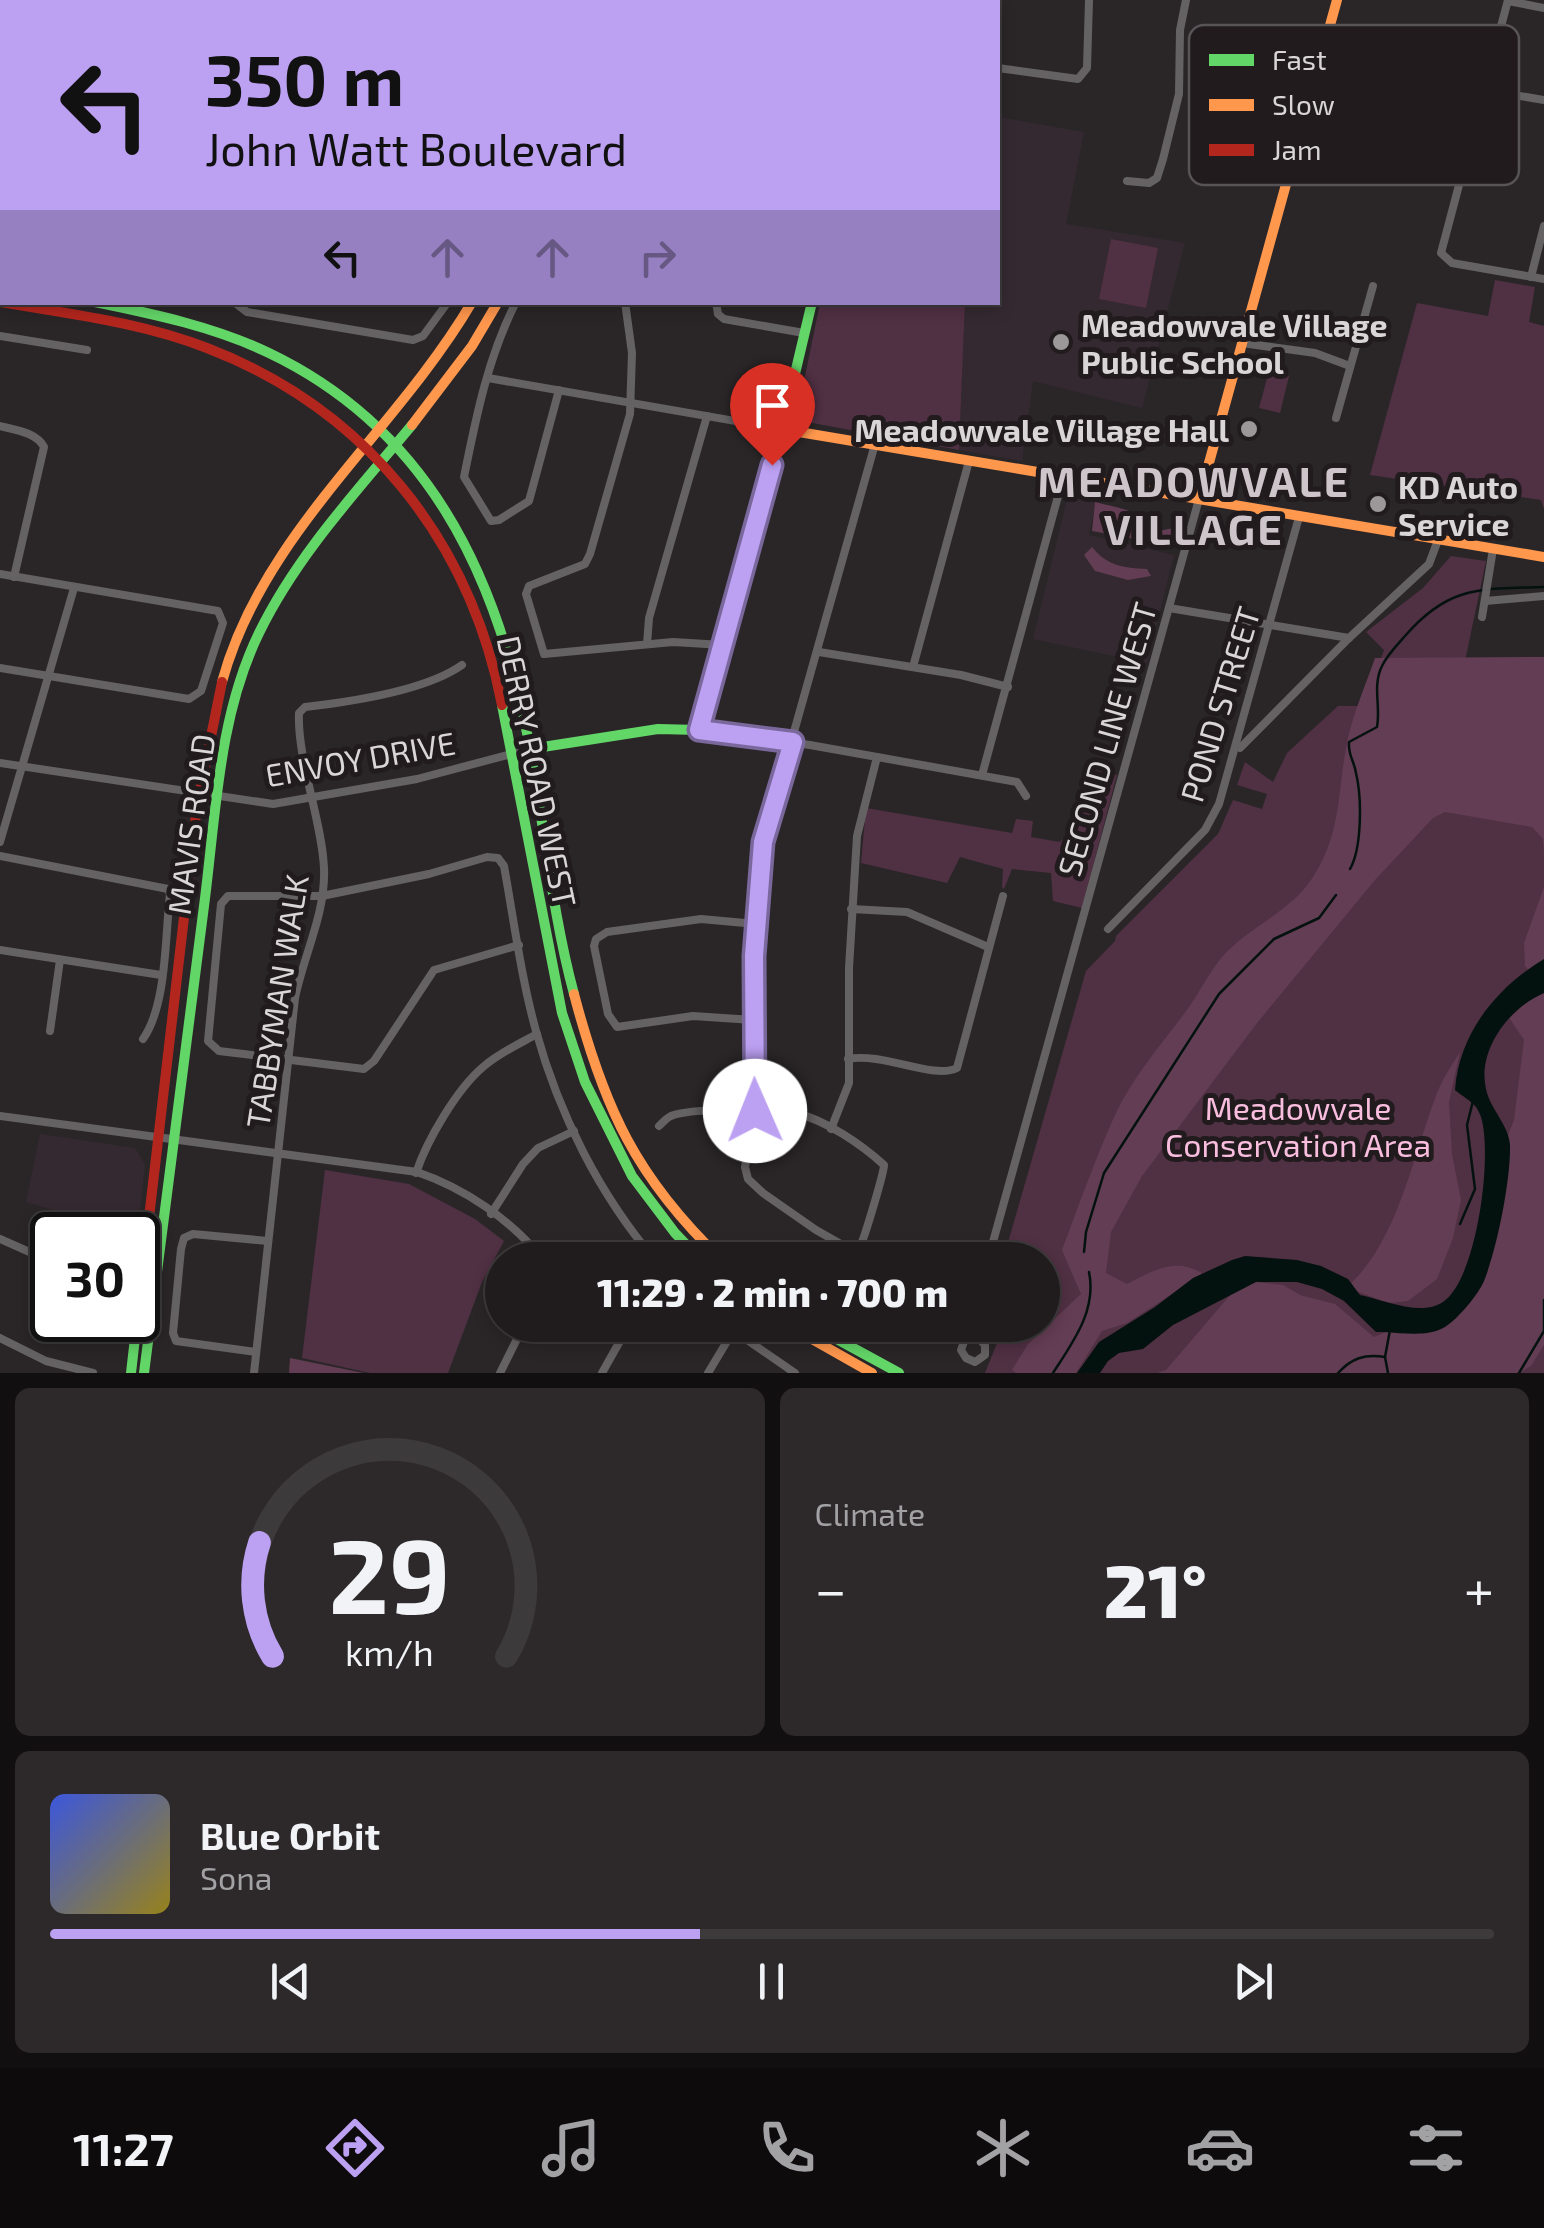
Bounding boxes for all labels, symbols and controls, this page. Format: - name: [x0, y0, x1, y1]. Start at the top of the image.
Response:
- legend: [1189, 25, 1519, 185]
- text: 350 m: [205, 36, 404, 120]
- icon: left: [40, 40, 170, 170]
- text: Fast: [1272, 42, 1327, 76]
- text: Slow: [1272, 87, 1335, 121]
- text: John Watt Boulevard: [205, 121, 627, 175]
- text: Jam: [1272, 132, 1321, 166]
- icon: left: [315, 230, 370, 285]
- icon: ahead: [420, 230, 475, 285]
- icon: ahead: [525, 230, 580, 285]
- icon: right: [630, 230, 685, 285]
- place label: Meadowvale Village Public School: [1081, 305, 1387, 380]
- marker: Meadowvale Village Public School: [1050, 331, 1072, 353]
- pin: [730, 363, 815, 466]
- icon: arrive: [745, 378, 800, 433]
- place label: Meadowvale Village Hall: [854, 410, 1229, 448]
- marker: Meadowvale Village Hall: [1238, 418, 1260, 440]
- district label: MEADOWVALE VILLAGE: [1037, 455, 1351, 553]
- place label: KD Auto Service: [1398, 467, 1518, 542]
- marker: KD Auto Service: [1367, 493, 1389, 515]
- street label: SECOND LINE WEST: [1049, 598, 1163, 880]
- street label: POND STREET: [1171, 602, 1267, 806]
- street label: DERRY ROAD WEST: [491, 632, 585, 910]
- street label: ENVOY DRIVE: [262, 723, 458, 793]
- street label: MAVIS ROAD: [159, 731, 221, 917]
- street label: TABBYMAN WALK: [237, 871, 315, 1130]
- position arrow: [703, 1059, 807, 1163]
- park label: Meadowvale Conservation Area: [1165, 1088, 1431, 1163]
- speed limit sign: 30: [30, 1212, 160, 1342]
- text: 11:29 · 2 min · 700 m: [597, 1269, 948, 1315]
- text: Climate: [815, 1494, 925, 1532]
- text: 29: [329, 1510, 451, 1635]
- text: 21°: [1104, 1543, 1207, 1633]
- text: −: [815, 1555, 847, 1621]
- text: +: [1464, 1555, 1494, 1621]
- text: km/h: [345, 1630, 434, 1673]
- text: Blue Orbit: [200, 1812, 380, 1858]
- text: Sona: [200, 1858, 272, 1896]
- icon: previous: [263, 1954, 318, 2009]
- icon: pause: [744, 1954, 799, 2009]
- icon: next: [1226, 1954, 1281, 2009]
- icon: directions: [320, 2113, 390, 2183]
- icon: music: [536, 2113, 606, 2183]
- icon: phone: [752, 2113, 822, 2183]
- icon: climate: [968, 2113, 1038, 2183]
- icon: car: [1185, 2113, 1255, 2183]
- icon: filters: [1401, 2113, 1471, 2183]
- text: 11:27: [73, 2121, 173, 2175]

